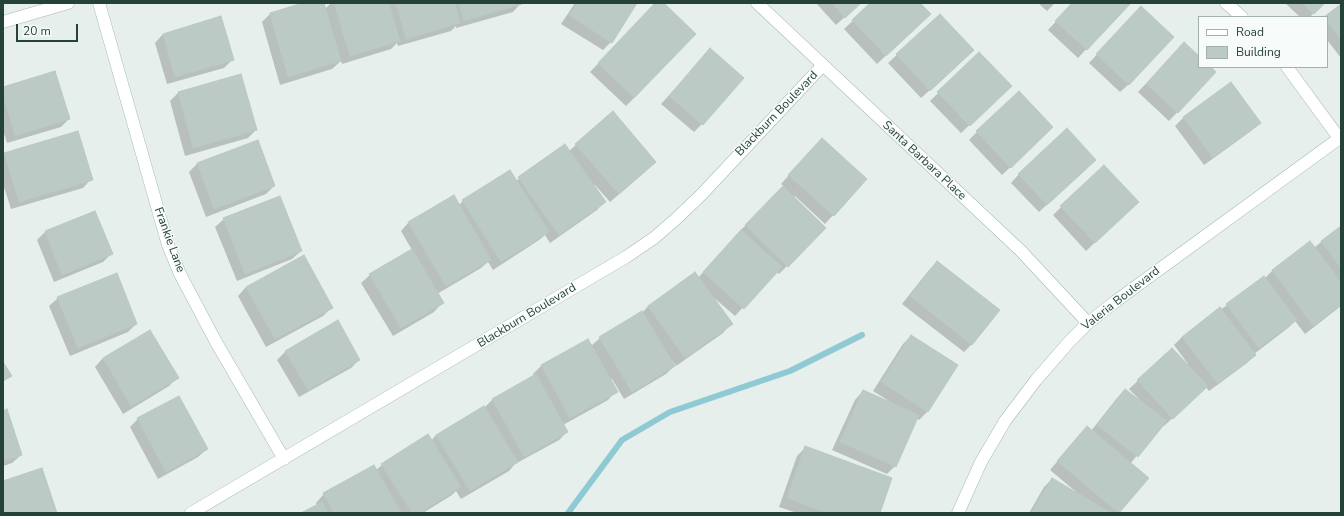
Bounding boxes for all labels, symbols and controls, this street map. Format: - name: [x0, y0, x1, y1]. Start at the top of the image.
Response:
- scale bar: [18, 16, 80, 42]
- legend: [1198, 16, 1328, 68]
- text: 20 m: [23, 23, 51, 39]
- text: Road: [1236, 24, 1264, 40]
- text: Building: [1236, 44, 1281, 60]
- street label: Blackburn Boulevard: [733, 69, 821, 159]
- street label: Santa Barbara Place: [879, 118, 969, 204]
- street label: Frankie Lane: [151, 205, 187, 275]
- street label: Valeria Boulevard: [1079, 264, 1163, 334]
- street label: Blackburn Boulevard: [475, 281, 579, 351]

